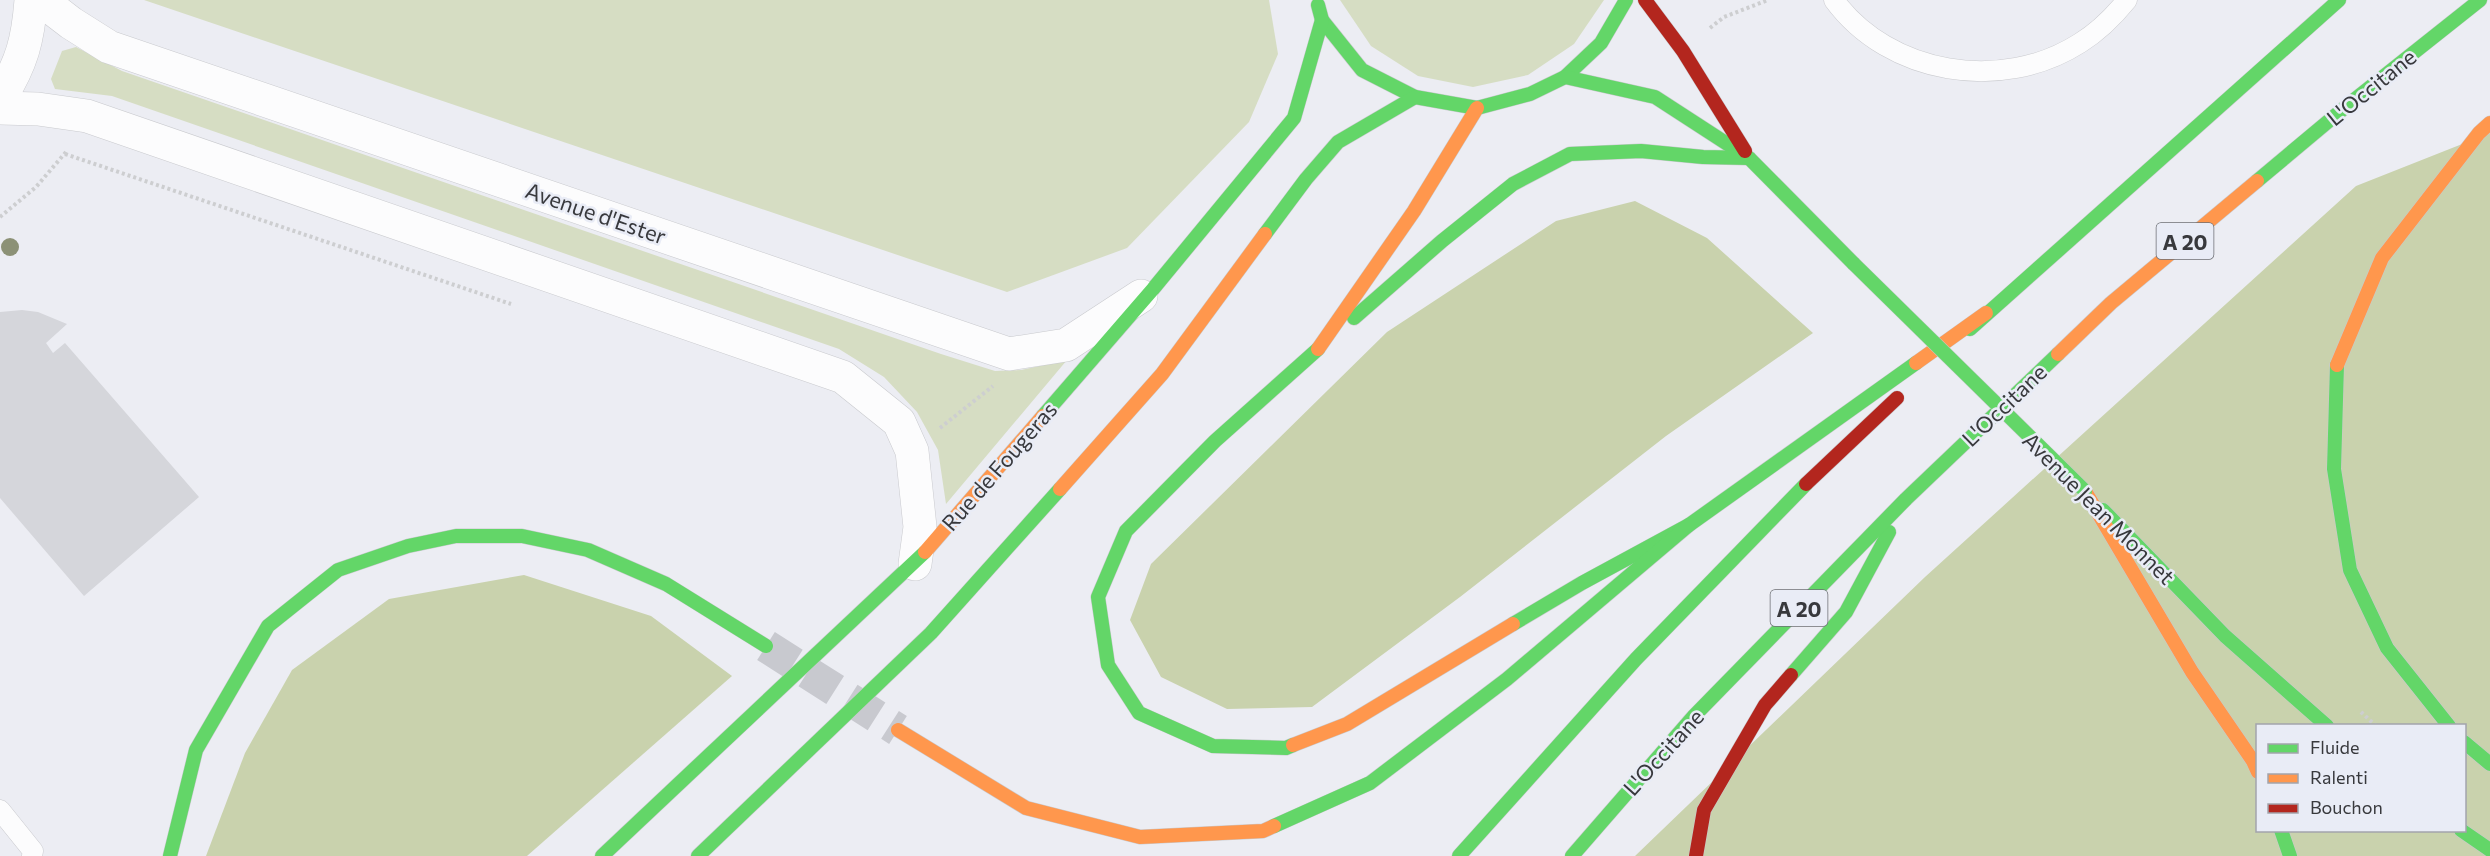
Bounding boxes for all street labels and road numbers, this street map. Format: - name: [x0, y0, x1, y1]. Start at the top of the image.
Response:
- street label: L'Occitane: [2321, 43, 2421, 131]
- street label: Avenue d'Ester: [522, 176, 670, 250]
- road number: A 20: [2156, 223, 2214, 259]
- street label: L'Occitane: [1956, 358, 2052, 452]
- street label: Rue de Fougeras: [936, 396, 1062, 536]
- street label: Avenue Jean Monnet: [2017, 426, 2181, 590]
- road number: A 20: [1770, 590, 1828, 626]
- street label: L'Occitane: [1617, 703, 1709, 801]

